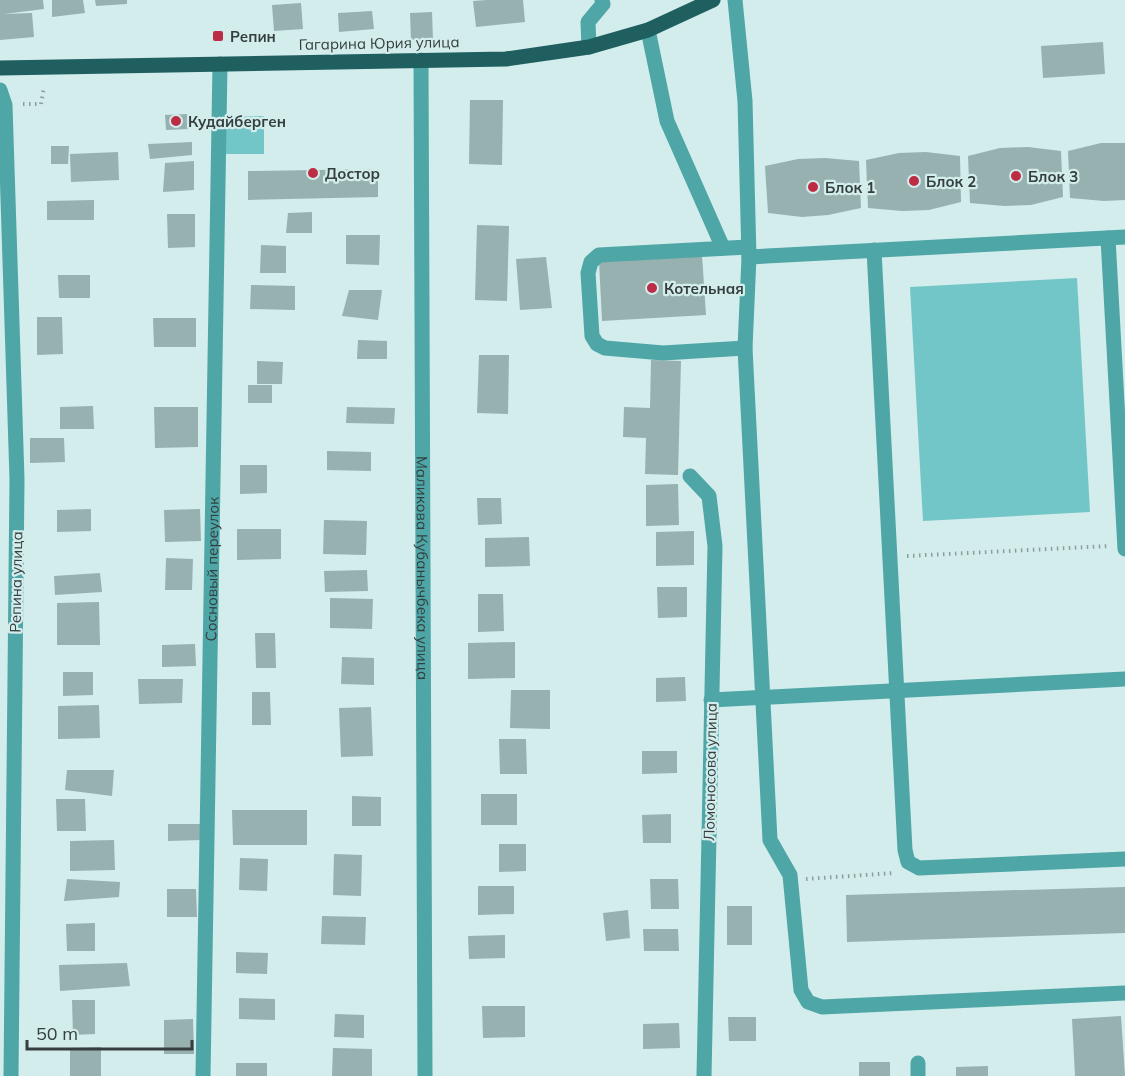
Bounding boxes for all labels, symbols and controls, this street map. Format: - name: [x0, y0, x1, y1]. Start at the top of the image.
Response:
- place label: Репин: [230, 27, 276, 46]
- marker: Репин: [211, 29, 225, 43]
- street label: Гагарина Юрия улица: [298, 32, 460, 54]
- place label: Кудайберген: [188, 112, 286, 131]
- marker: Кудайберген: [169, 114, 183, 128]
- place label: Достор: [325, 164, 380, 183]
- marker: Достор: [306, 166, 320, 180]
- place label: Блок 3: [1028, 167, 1078, 186]
- marker: Блок 3: [1009, 169, 1023, 183]
- place label: Блок 2: [926, 172, 976, 191]
- marker: Блок 2: [907, 174, 921, 188]
- place label: Блок 1: [825, 178, 875, 197]
- marker: Блок 1: [806, 180, 820, 194]
- place label: Котельная: [664, 279, 744, 298]
- marker: Котельная: [645, 281, 659, 295]
- street label: Маликова Кубанычбека улица: [413, 456, 433, 680]
- street label: Сосновый переулок: [201, 496, 222, 641]
- street label: Репина улица: [6, 531, 26, 633]
- street label: Ломоносова улица: [699, 703, 721, 841]
- scale bar: [27, 1013, 192, 1051]
- text: 50 m: [36, 1022, 78, 1045]

